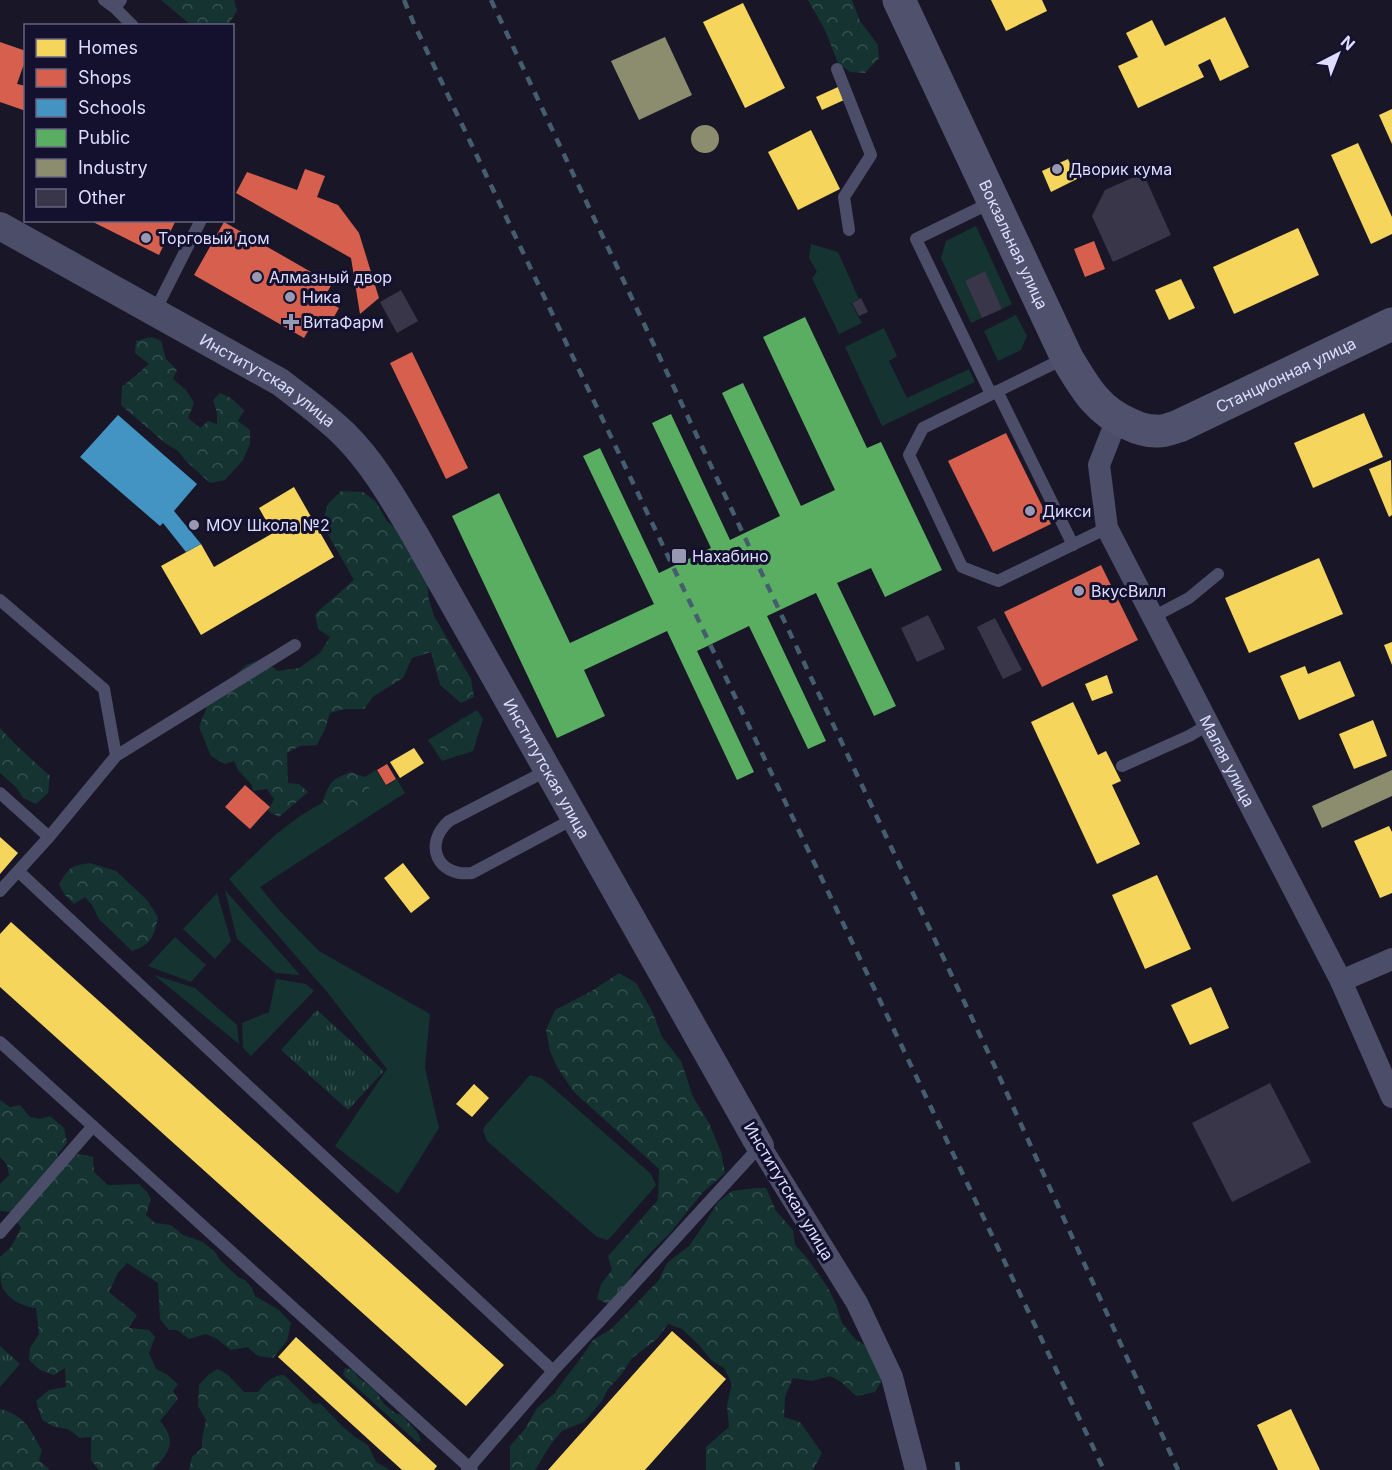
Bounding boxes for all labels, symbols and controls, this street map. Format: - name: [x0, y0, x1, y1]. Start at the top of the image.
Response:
- legend: [24, 24, 234, 222]
- north arrow: [1308, 24, 1368, 84]
- text: N: [1337, 31, 1359, 54]
- text: Homes: [78, 37, 138, 58]
- text: Shops: [78, 67, 132, 88]
- text: Schools: [78, 97, 146, 118]
- text: Public: [78, 127, 130, 148]
- text: Industry: [78, 157, 148, 178]
- place label: Дворик кума: [1069, 159, 1172, 179]
- marker: Дворик кума: [1050, 162, 1064, 176]
- street label: Вокзальная улица: [975, 176, 1053, 312]
- text: Other: [78, 187, 126, 208]
- place label: Торговый дом: [158, 228, 270, 248]
- marker: Торговый дом: [139, 231, 153, 245]
- place label: Алмазный двор: [269, 267, 392, 287]
- marker: Алмазный двор: [250, 270, 264, 284]
- place label: Ника: [302, 287, 341, 307]
- marker: Ника: [283, 290, 297, 304]
- place label: ВитаФарм: [303, 312, 384, 332]
- marker: ВитаФарм: [284, 315, 298, 329]
- street label: Институтская улица: [196, 329, 339, 431]
- street label: Станционная улица: [1212, 333, 1359, 417]
- place label: Дикси: [1042, 501, 1091, 521]
- marker: Дикси: [1023, 504, 1037, 518]
- place label: МОУ Школа №2: [206, 515, 330, 535]
- marker: МОУ Школа №2: [187, 518, 201, 532]
- place label: Нахабино: [692, 546, 769, 566]
- marker: Нахабино: [670, 547, 688, 565]
- place label: ВкусВилл: [1091, 581, 1166, 601]
- marker: ВкусВилл: [1072, 584, 1086, 598]
- street label: Институтская улица: [499, 695, 594, 842]
- street label: Малая улица: [1195, 712, 1259, 810]
- street label: Институтская улица: [740, 1118, 838, 1264]

